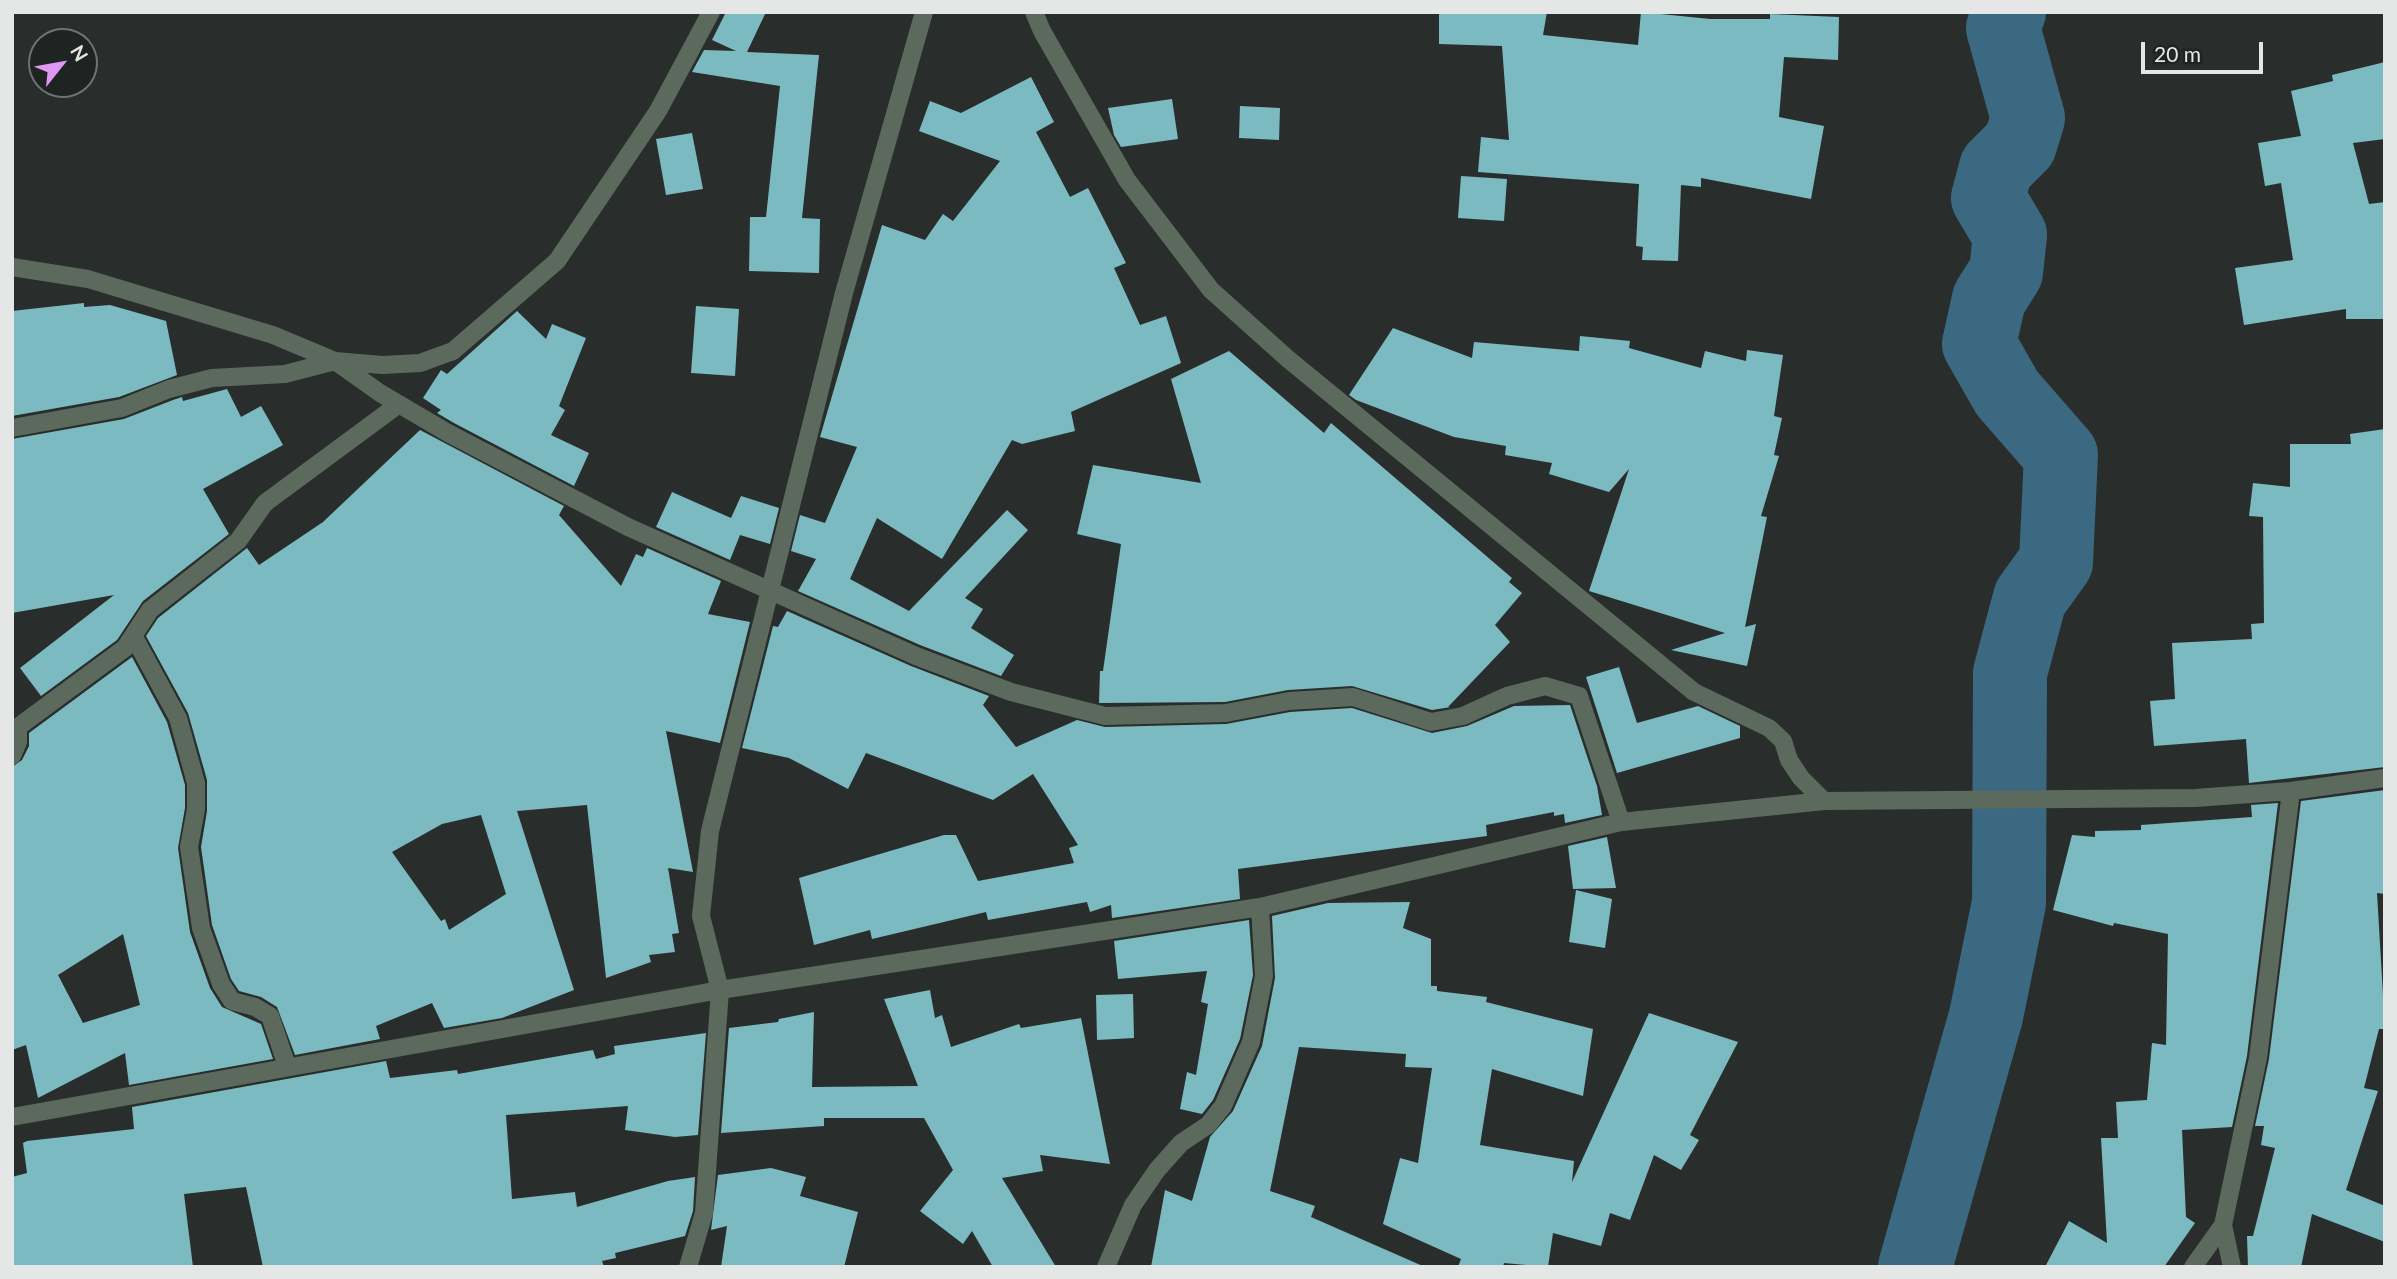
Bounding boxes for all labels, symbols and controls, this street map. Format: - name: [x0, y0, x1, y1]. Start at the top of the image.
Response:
- north arrow: [28, 28, 98, 98]
- scale bar: [2145, 28, 2268, 72]
- text: N: [66, 41, 93, 65]
- text: 20 m: [2154, 41, 2201, 66]

